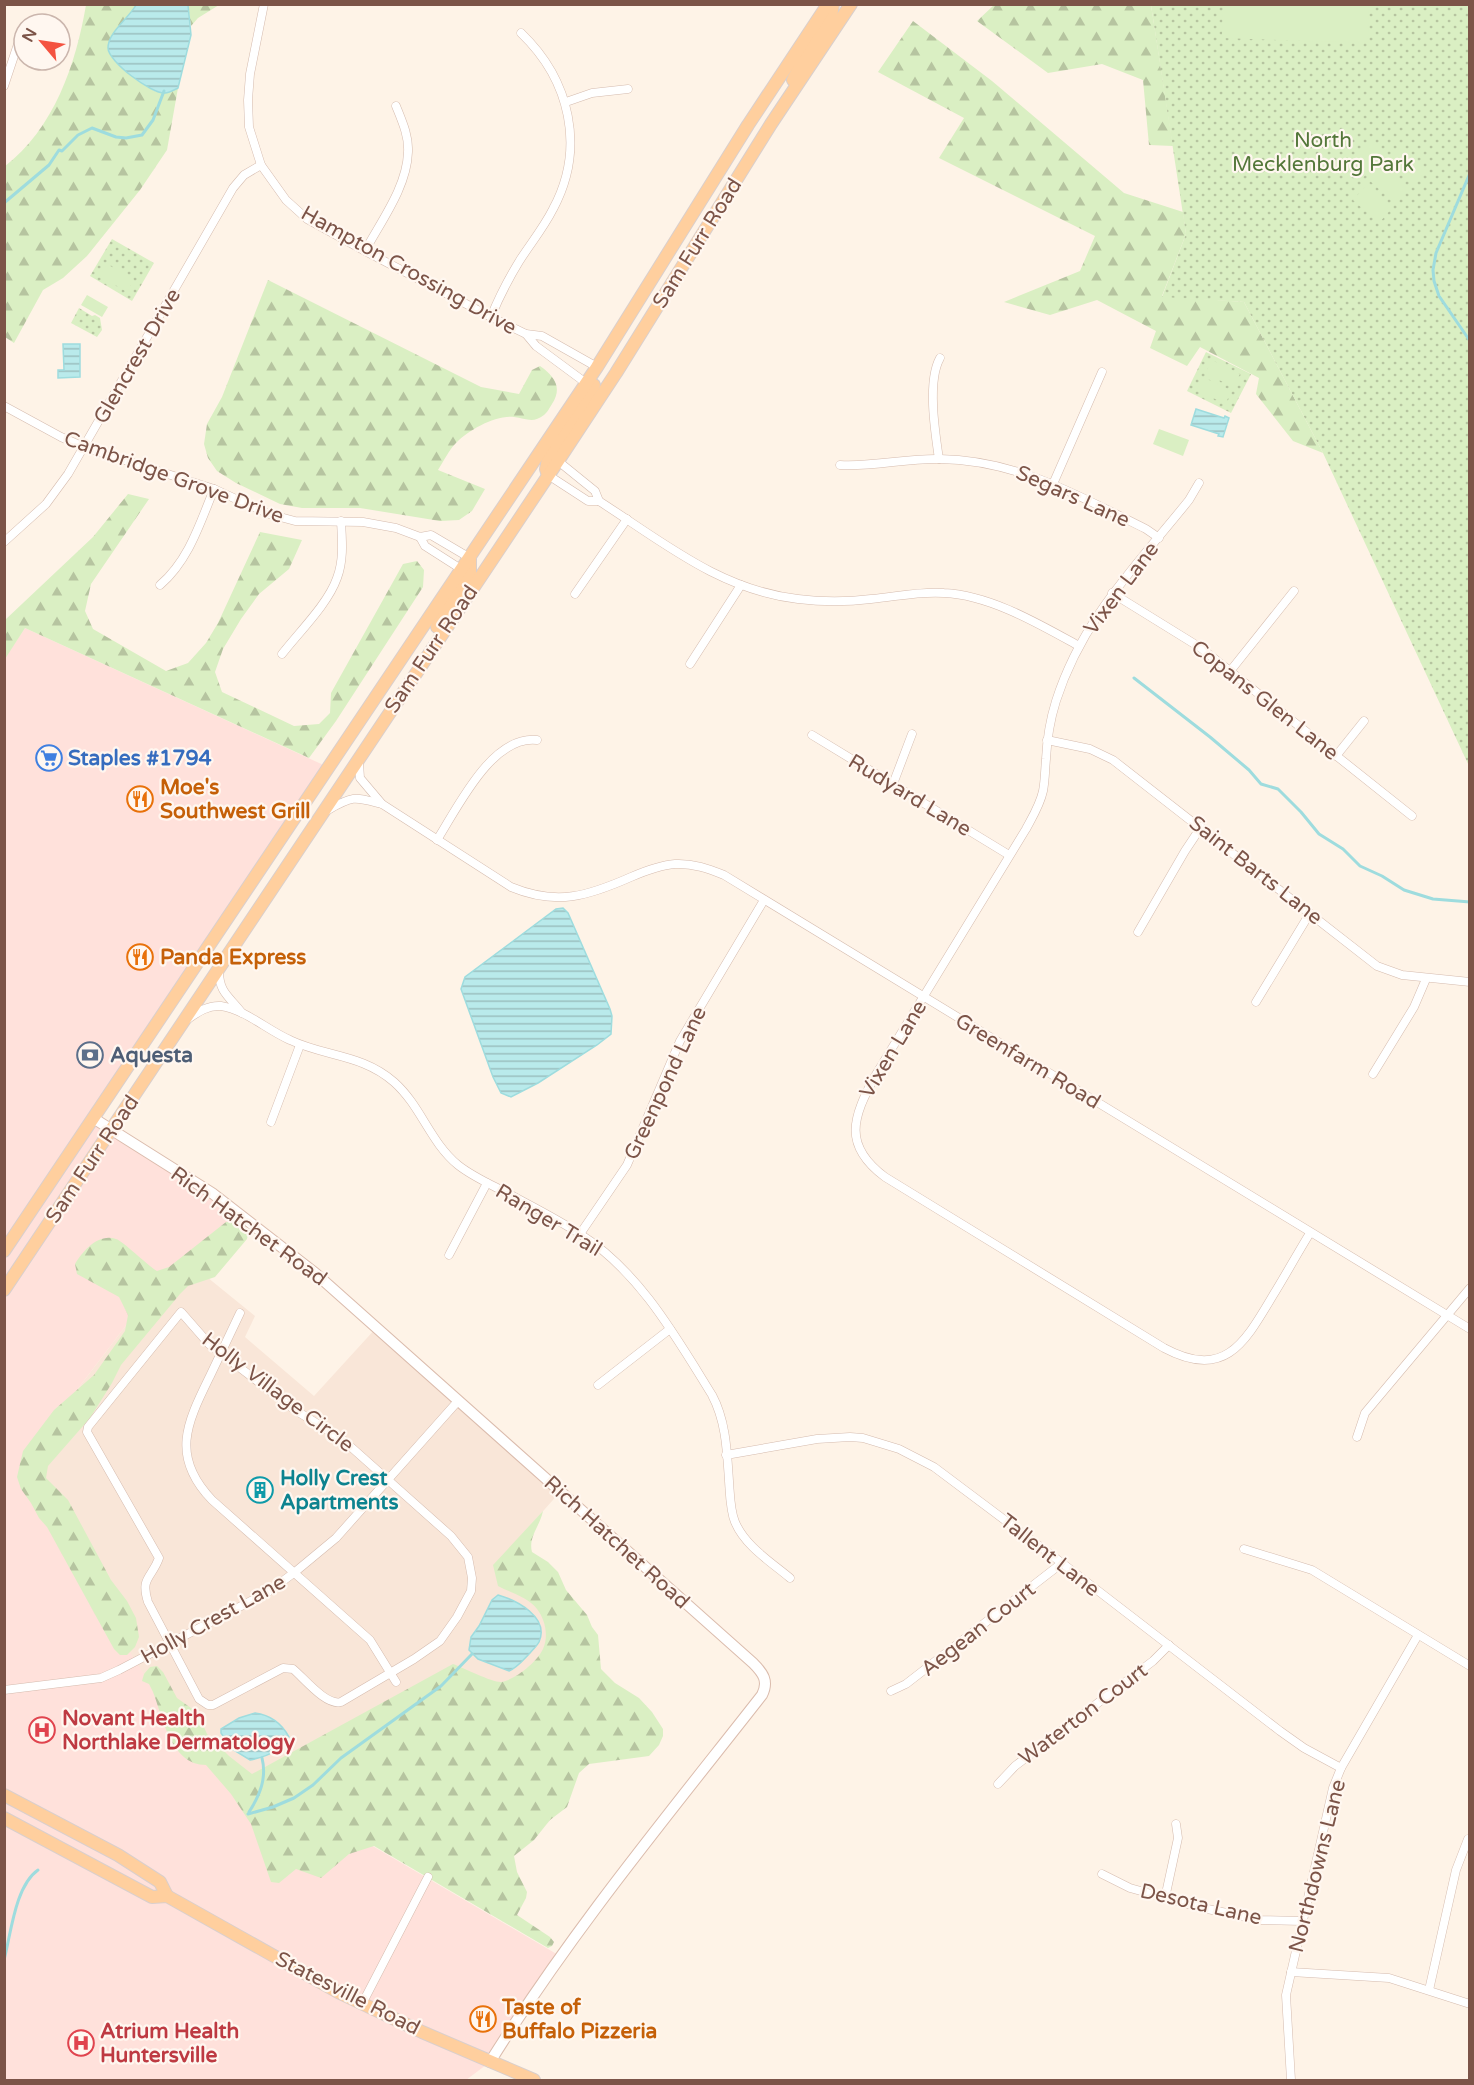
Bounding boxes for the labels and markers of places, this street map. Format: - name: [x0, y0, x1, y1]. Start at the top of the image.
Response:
- supermarket icon: Staples #1794: [34, 743, 64, 773]
- place label: Staples #1794: [68, 746, 212, 771]
- place label: Moe's Southwest Grill: [160, 775, 311, 824]
- restaurant icon: Moe's Southwest Grill: [125, 784, 155, 814]
- restaurant icon: Panda Express: [125, 942, 155, 972]
- place label: Panda Express: [160, 945, 306, 970]
- bank icon: Aquesta: [75, 1040, 105, 1070]
- place label: Aquesta: [110, 1043, 193, 1068]
- place label: Holly Crest Apartments: [280, 1466, 398, 1515]
- building icon: Holly Crest Apartments: [245, 1475, 275, 1505]
- place label: Novant Health Northlake Dermatology: [62, 1706, 296, 1755]
- hospital icon: Novant Health Northlake Dermatology: [27, 1715, 57, 1745]
- place label: Taste of Buffalo Pizzeria: [501, 1995, 657, 2044]
- restaurant icon: Taste of Buffalo Pizzeria: [468, 2004, 498, 2034]
- place label: Atrium Health Huntersville: [100, 2019, 239, 2068]
- hospital icon: Atrium Health Huntersville: [66, 2028, 96, 2058]

